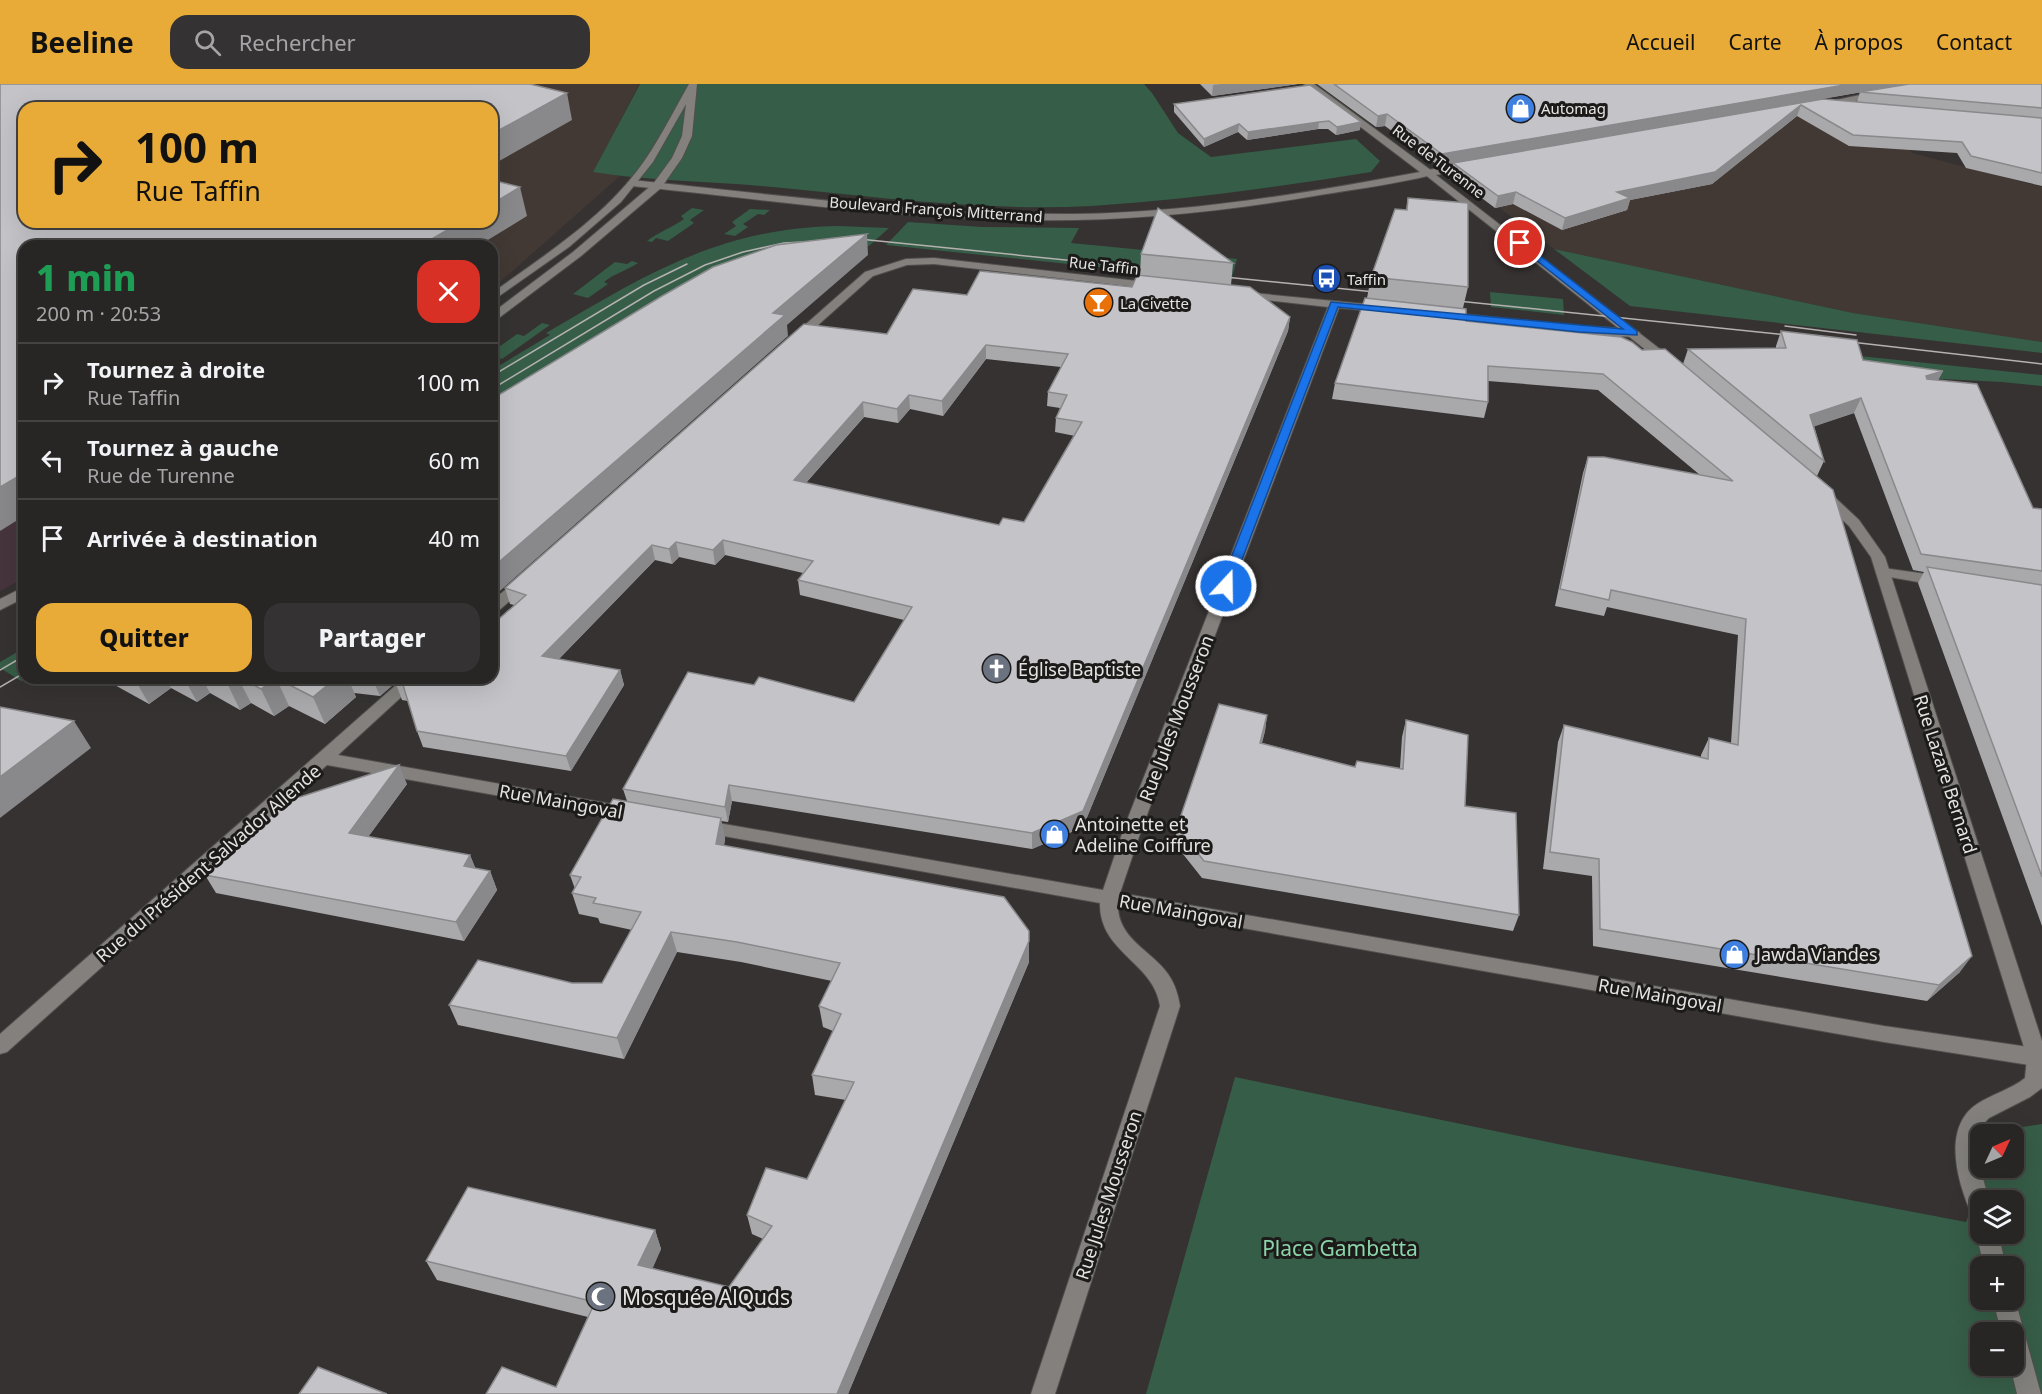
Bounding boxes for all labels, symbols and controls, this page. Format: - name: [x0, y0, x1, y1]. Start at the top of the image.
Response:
- search box: [170, 15, 590, 69]
- text: Beeline: [30, 23, 134, 61]
- icon: search: [191, 26, 224, 59]
- text: Rechercher: [239, 27, 356, 57]
- text: Accueil: [1626, 28, 1695, 56]
- text: Carte: [1728, 28, 1782, 56]
- text: À propos: [1815, 28, 1903, 56]
- text: Contact: [1936, 28, 2012, 56]
- shop icon: Automag: [1504, 92, 1536, 124]
- place label: Automag: [1541, 98, 1606, 118]
- text: 100 m: [135, 118, 259, 175]
- street label: Rue de Turenne: [1389, 120, 1489, 202]
- icon: right: [36, 126, 114, 204]
- text: Rue Taffin: [135, 172, 261, 209]
- street label: Boulevard François Mitterrand: [829, 192, 1043, 226]
- pin: [1494, 217, 1545, 268]
- icon: arrive: [1503, 226, 1536, 259]
- street label: Rue Taffin: [1068, 251, 1140, 279]
- text: 1 min: [36, 253, 137, 302]
- button: close: [417, 260, 480, 323]
- bus stop icon: Taffin: [1310, 263, 1342, 295]
- place label: Taffin: [1347, 269, 1386, 289]
- bar icon: La Civette: [1083, 287, 1115, 319]
- place label: La Civette: [1120, 293, 1189, 313]
- text: 200 m · 20:53: [36, 300, 161, 327]
- text: Tournez à droite: [87, 354, 265, 384]
- icon: right: [36, 366, 69, 399]
- text: 100 m: [416, 367, 480, 397]
- text: Rue Taffin: [87, 384, 180, 411]
- text: Tournez à gauche: [87, 432, 279, 462]
- icon: left: [36, 444, 69, 477]
- text: 60 m: [429, 445, 480, 475]
- text: Rue de Turenne: [87, 462, 235, 489]
- icon: arrive: [36, 522, 69, 555]
- text: Arrivée à destination: [87, 523, 318, 553]
- text: 40 m: [429, 523, 480, 553]
- position arrow: [1194, 554, 1258, 618]
- button: Quitter: [36, 603, 252, 672]
- button: Partager: [264, 603, 480, 672]
- street label: Rue Jules Mousseron: [1133, 631, 1219, 805]
- church icon: Église Baptiste: [981, 653, 1013, 685]
- place label: Église Baptiste: [1018, 657, 1141, 681]
- street label: Rue Lazare Bernard: [1909, 691, 1983, 857]
- street label: Rue du Président Salvador Allende: [91, 759, 325, 967]
- street label: Rue Maingoval: [497, 778, 625, 824]
- place label: Antoinette et Adeline Coiffure: [1075, 812, 1211, 857]
- shop icon: Antoinette et Adeline Coiffure: [1038, 818, 1070, 850]
- street label: Rue Maingoval: [1117, 888, 1245, 934]
- shop icon: Jawda Viandes: [1719, 938, 1751, 970]
- place label: Jawda Viandes: [1754, 942, 1878, 966]
- street label: Rue Maingoval: [1596, 972, 1724, 1018]
- street label: Rue Jules Mousseron: [1069, 1108, 1147, 1282]
- north arrow: [1970, 1124, 2024, 1178]
- map controls: [1970, 1124, 2024, 1376]
- button: layers: [1970, 1190, 2024, 1244]
- park label: Place Gambetta: [1262, 1234, 1418, 1262]
- button: +: [1970, 1256, 2024, 1310]
- mosque icon: Mosquée AlQuds: [585, 1281, 617, 1313]
- place label: Mosquée AlQuds: [622, 1283, 790, 1311]
- button: −: [1970, 1322, 2024, 1376]

